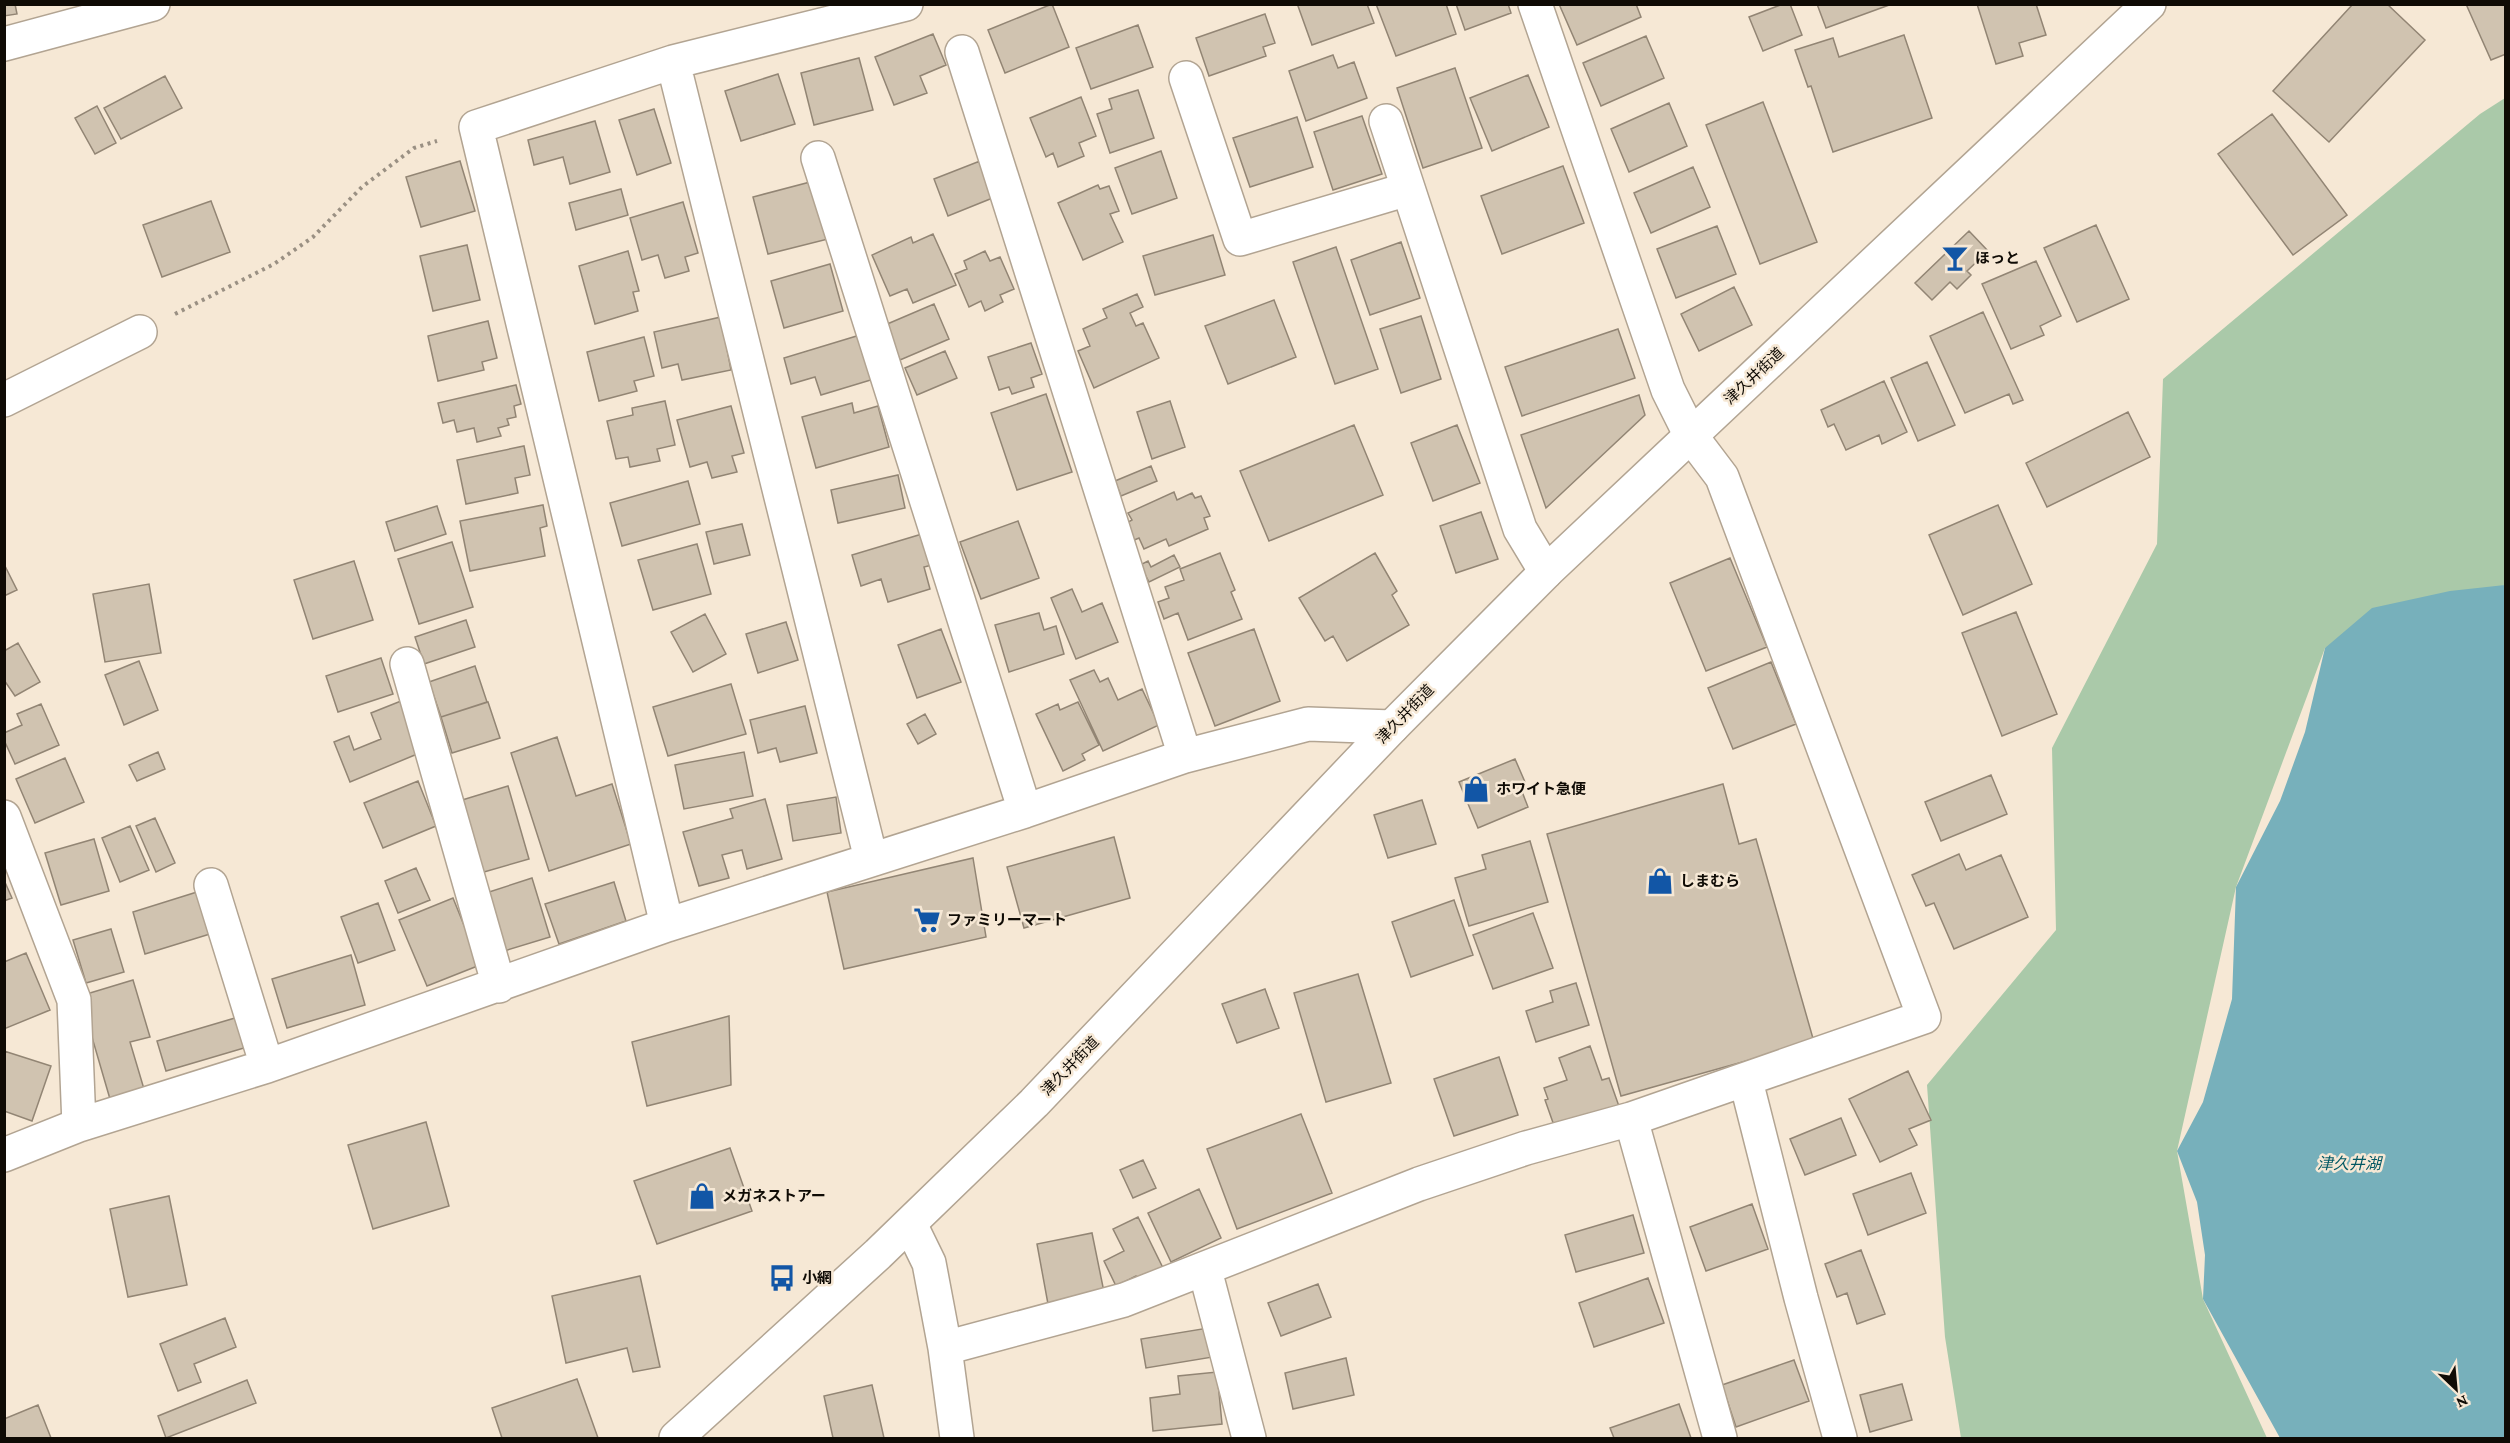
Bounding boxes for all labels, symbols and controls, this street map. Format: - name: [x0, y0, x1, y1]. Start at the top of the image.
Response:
- bar icon: ほっと: [1940, 243, 1970, 273]
- place label: ほっと: [1975, 250, 2020, 266]
- street label: 津久井街道: [1720, 344, 1787, 407]
- street label: 津久井街道: [1372, 681, 1437, 747]
- shop icon: ホワイト急便: [1461, 774, 1491, 804]
- place label: ホワイト急便: [1496, 781, 1586, 797]
- shop icon: しまむら: [1645, 866, 1675, 896]
- place label: しまむら: [1680, 873, 1740, 889]
- supermarket icon: ファミリーマート: [912, 905, 942, 935]
- place label: ファミリーマート: [947, 912, 1067, 928]
- street label: 津久井街道: [1037, 1033, 1102, 1099]
- water label: 津久井湖: [2317, 1155, 2384, 1172]
- shop icon: メガネストアー: [687, 1181, 717, 1211]
- place label: メガネストアー: [722, 1188, 826, 1204]
- bus stop icon: 小網: [767, 1263, 797, 1293]
- place label: 小網: [802, 1270, 832, 1286]
- north arrow: [2426, 1359, 2486, 1419]
- text: N: [2454, 1392, 2471, 1412]

